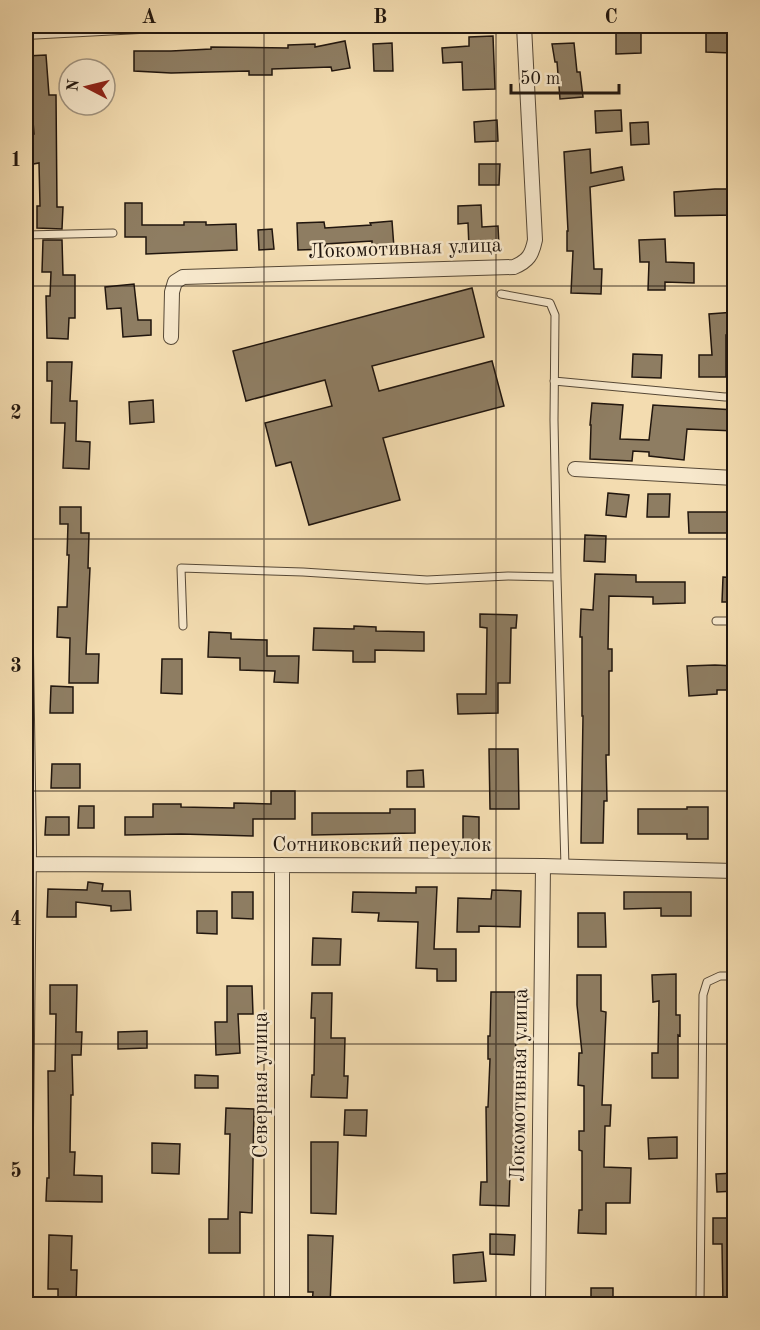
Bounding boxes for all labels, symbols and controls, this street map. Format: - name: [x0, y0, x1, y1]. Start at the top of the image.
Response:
- text: A: [141, 8, 157, 28]
- text: B: [373, 8, 387, 28]
- text: C: [604, 8, 618, 28]
- north arrow: [57, 57, 117, 117]
- scale bar: [511, 57, 619, 95]
- text: 50 m: [520, 70, 560, 88]
- text: N: [65, 78, 83, 92]
- text: 1: [10, 151, 22, 171]
- street label: Локомотивная улица: [308, 235, 502, 263]
- text: 2: [10, 404, 22, 424]
- text: 3: [10, 657, 22, 677]
- street label: Сотниковский переулок: [272, 835, 492, 856]
- text: 4: [10, 910, 22, 930]
- street label: Локомотивная улица: [508, 988, 532, 1182]
- street label: Северная улица: [251, 1012, 272, 1158]
- text: 5: [10, 1161, 22, 1182]

